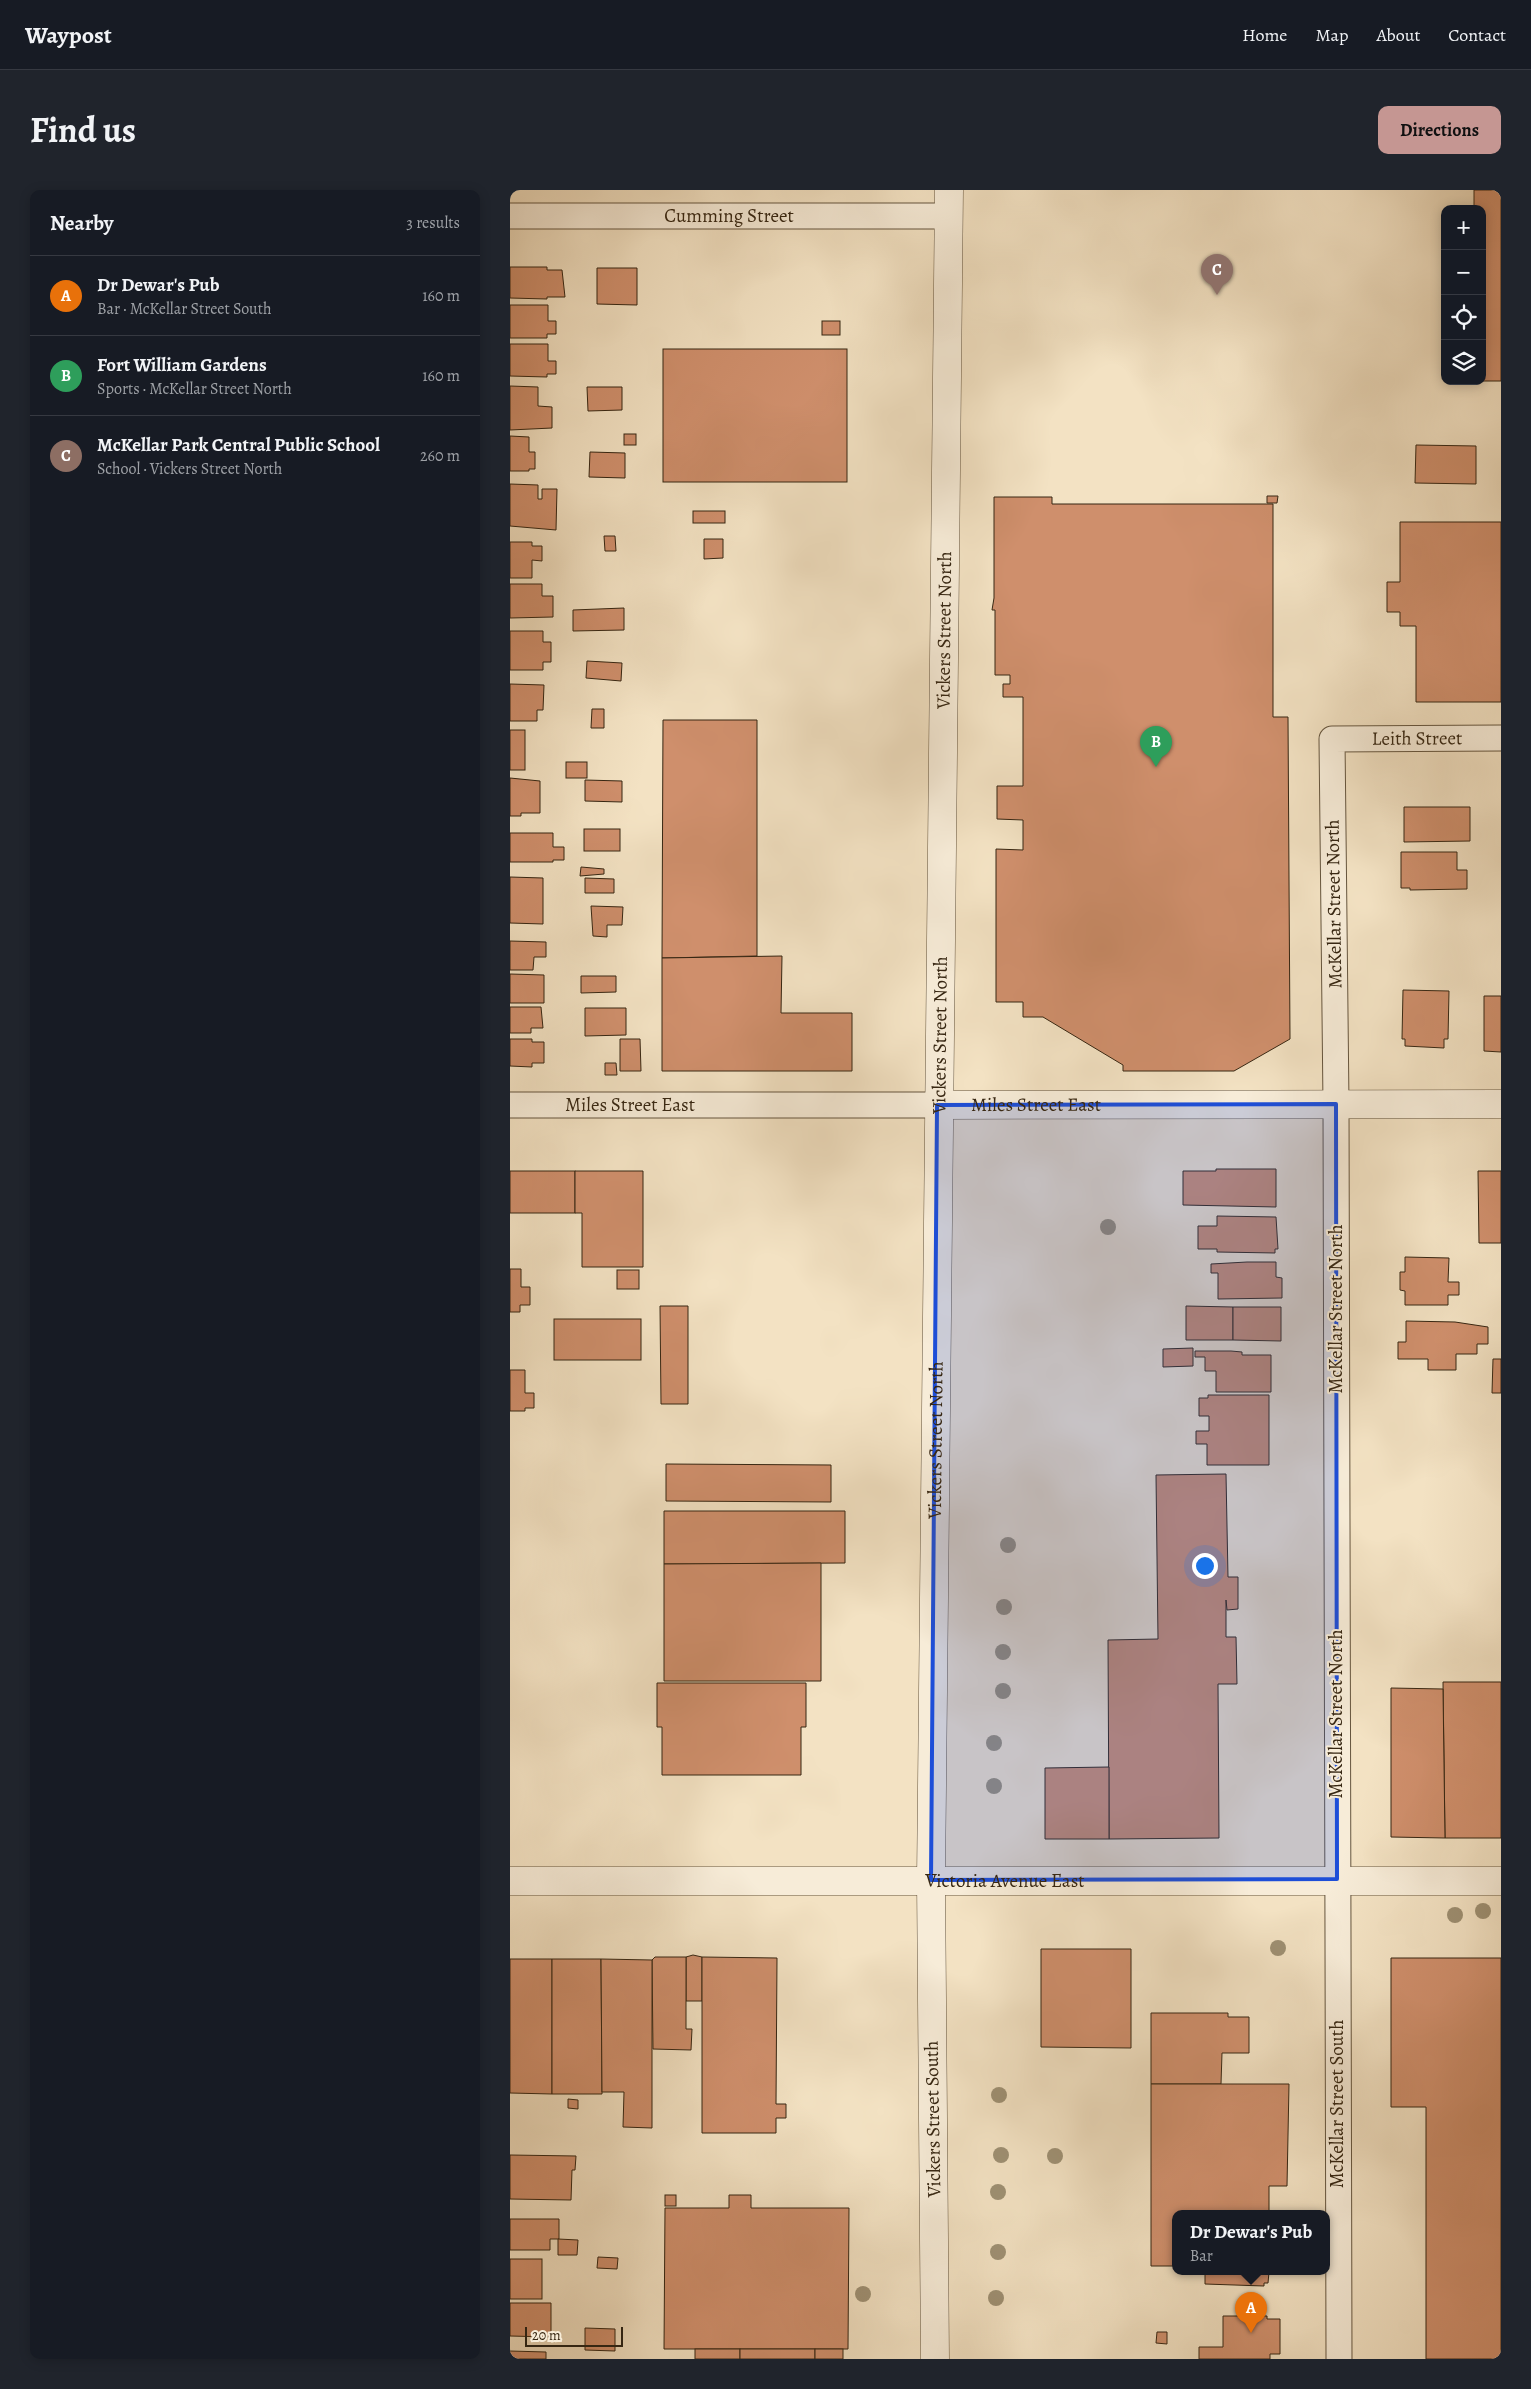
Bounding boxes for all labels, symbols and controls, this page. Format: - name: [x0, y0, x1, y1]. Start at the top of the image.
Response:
- text: Waypost: [25, 19, 112, 51]
- text: Home: [1242, 23, 1287, 47]
- text: Map: [1315, 23, 1348, 47]
- text: About: [1376, 23, 1420, 47]
- text: Contact: [1448, 23, 1506, 47]
- text: Find us: [30, 106, 136, 154]
- button: Directions: [1378, 106, 1501, 154]
- street label: Cumming Street: [664, 203, 794, 229]
- map controls: [1441, 205, 1486, 385]
- button: +: [1441, 205, 1486, 250]
- text: Nearby: [50, 209, 113, 237]
- text: 3 results: [406, 212, 460, 234]
- button: −: [1441, 250, 1486, 295]
- pin: C: [1201, 254, 1233, 295]
- text: Dr Dewar's Pub: [97, 272, 219, 298]
- text: A: [61, 285, 71, 307]
- text: 160 m: [422, 285, 460, 307]
- button: locate: [1441, 295, 1486, 340]
- text: Bar · McKellar Street South: [97, 298, 272, 320]
- button: layers: [1441, 340, 1486, 385]
- text: Fort William Gardens: [97, 352, 267, 378]
- text: B: [61, 365, 71, 387]
- text: 160 m: [422, 365, 460, 387]
- text: Sports · McKellar Street North: [97, 378, 292, 400]
- text: McKellar Park Central Public School: [97, 432, 380, 458]
- text: C: [61, 445, 71, 467]
- text: 260 m: [420, 445, 460, 467]
- text: School · Vickers Street North: [97, 458, 282, 480]
- street label: Vickers Street North: [930, 551, 958, 710]
- street label: Leith Street: [1372, 725, 1462, 752]
- pin: B: [1140, 726, 1172, 767]
- street label: McKellar Street North: [1320, 819, 1348, 989]
- street label: Vickers Street North: [926, 956, 954, 1115]
- street label: Miles Street East: [565, 1092, 695, 1118]
- street label: Miles Street East: [971, 1092, 1101, 1118]
- street label: McKellar Street North: [1323, 1224, 1349, 1394]
- street label: Vickers Street North: [922, 1361, 950, 1520]
- your location: [1192, 1553, 1218, 1579]
- street label: McKellar Street North: [1323, 1629, 1349, 1799]
- street label: Victoria Avenue East: [924, 1868, 1085, 1894]
- street label: McKellar Street South: [1324, 2020, 1350, 2188]
- street label: Vickers Street South: [919, 2040, 947, 2199]
- popup: [1172, 2210, 1330, 2275]
- text: Dr Dewar's Pub: [1190, 2219, 1312, 2245]
- text: Bar: [1190, 2245, 1213, 2267]
- pin: A: [1235, 2292, 1267, 2333]
- scale bar: [525, 2324, 622, 2347]
- text: 20 m: [532, 2326, 561, 2345]

